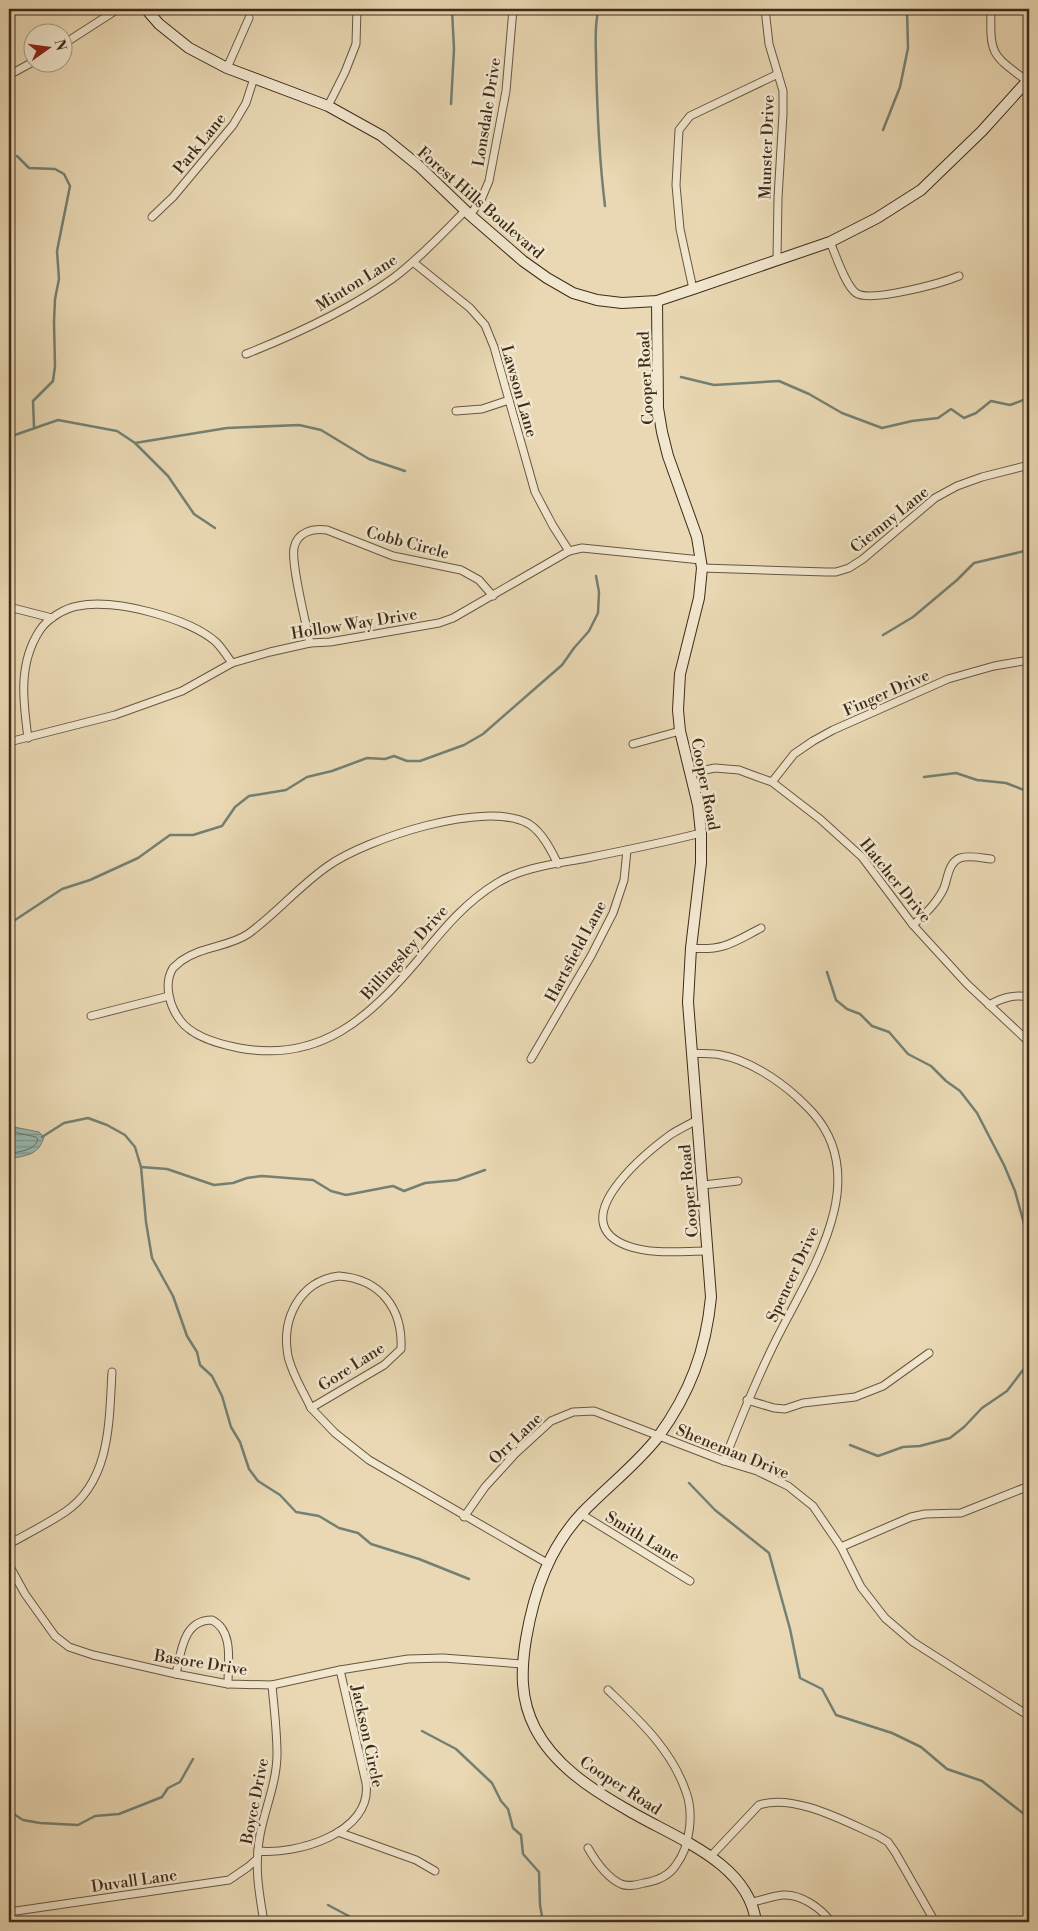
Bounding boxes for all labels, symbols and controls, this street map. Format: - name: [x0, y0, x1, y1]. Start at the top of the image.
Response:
- north arrow: [22, 22, 72, 72]
- text: N: [50, 38, 70, 53]
- street label: Lonsdale Drive: [468, 56, 505, 168]
- street label: Munster Drive: [755, 94, 779, 200]
- street label: Park Lane: [169, 109, 230, 178]
- street label: Forest Hills Boulevard: [413, 142, 548, 263]
- street label: Minton Lane: [312, 250, 401, 316]
- street label: Cooper Road: [634, 331, 658, 425]
- street label: Lawson Lane: [496, 343, 542, 440]
- street label: Ciemny Lane: [846, 482, 933, 557]
- street label: Cobb Circle: [364, 522, 452, 564]
- street label: Hollow Way Drive: [290, 604, 419, 644]
- street label: Finger Drive: [840, 665, 933, 721]
- street label: Cooper Road: [686, 736, 724, 832]
- street label: Hatcher Drive: [855, 834, 935, 927]
- street label: Hartsfield Lane: [541, 897, 611, 1006]
- street label: Billingsley Drive: [356, 901, 453, 1005]
- street label: Cooper Road: [675, 1143, 703, 1238]
- street label: Spencer Drive: [762, 1223, 824, 1325]
- street label: Gore Lane: [315, 1338, 389, 1396]
- street label: Orr Lane: [485, 1409, 546, 1469]
- street label: Sheneman Drive: [673, 1420, 792, 1484]
- street label: Smith Lane: [602, 1507, 683, 1567]
- street label: Basore Drive: [152, 1646, 249, 1680]
- street label: Jackson Circle: [346, 1682, 388, 1789]
- street label: Cooper Road: [576, 1752, 665, 1820]
- street label: Boyce Drive: [237, 1756, 273, 1847]
- street label: Duvall Lane: [90, 1865, 178, 1897]

